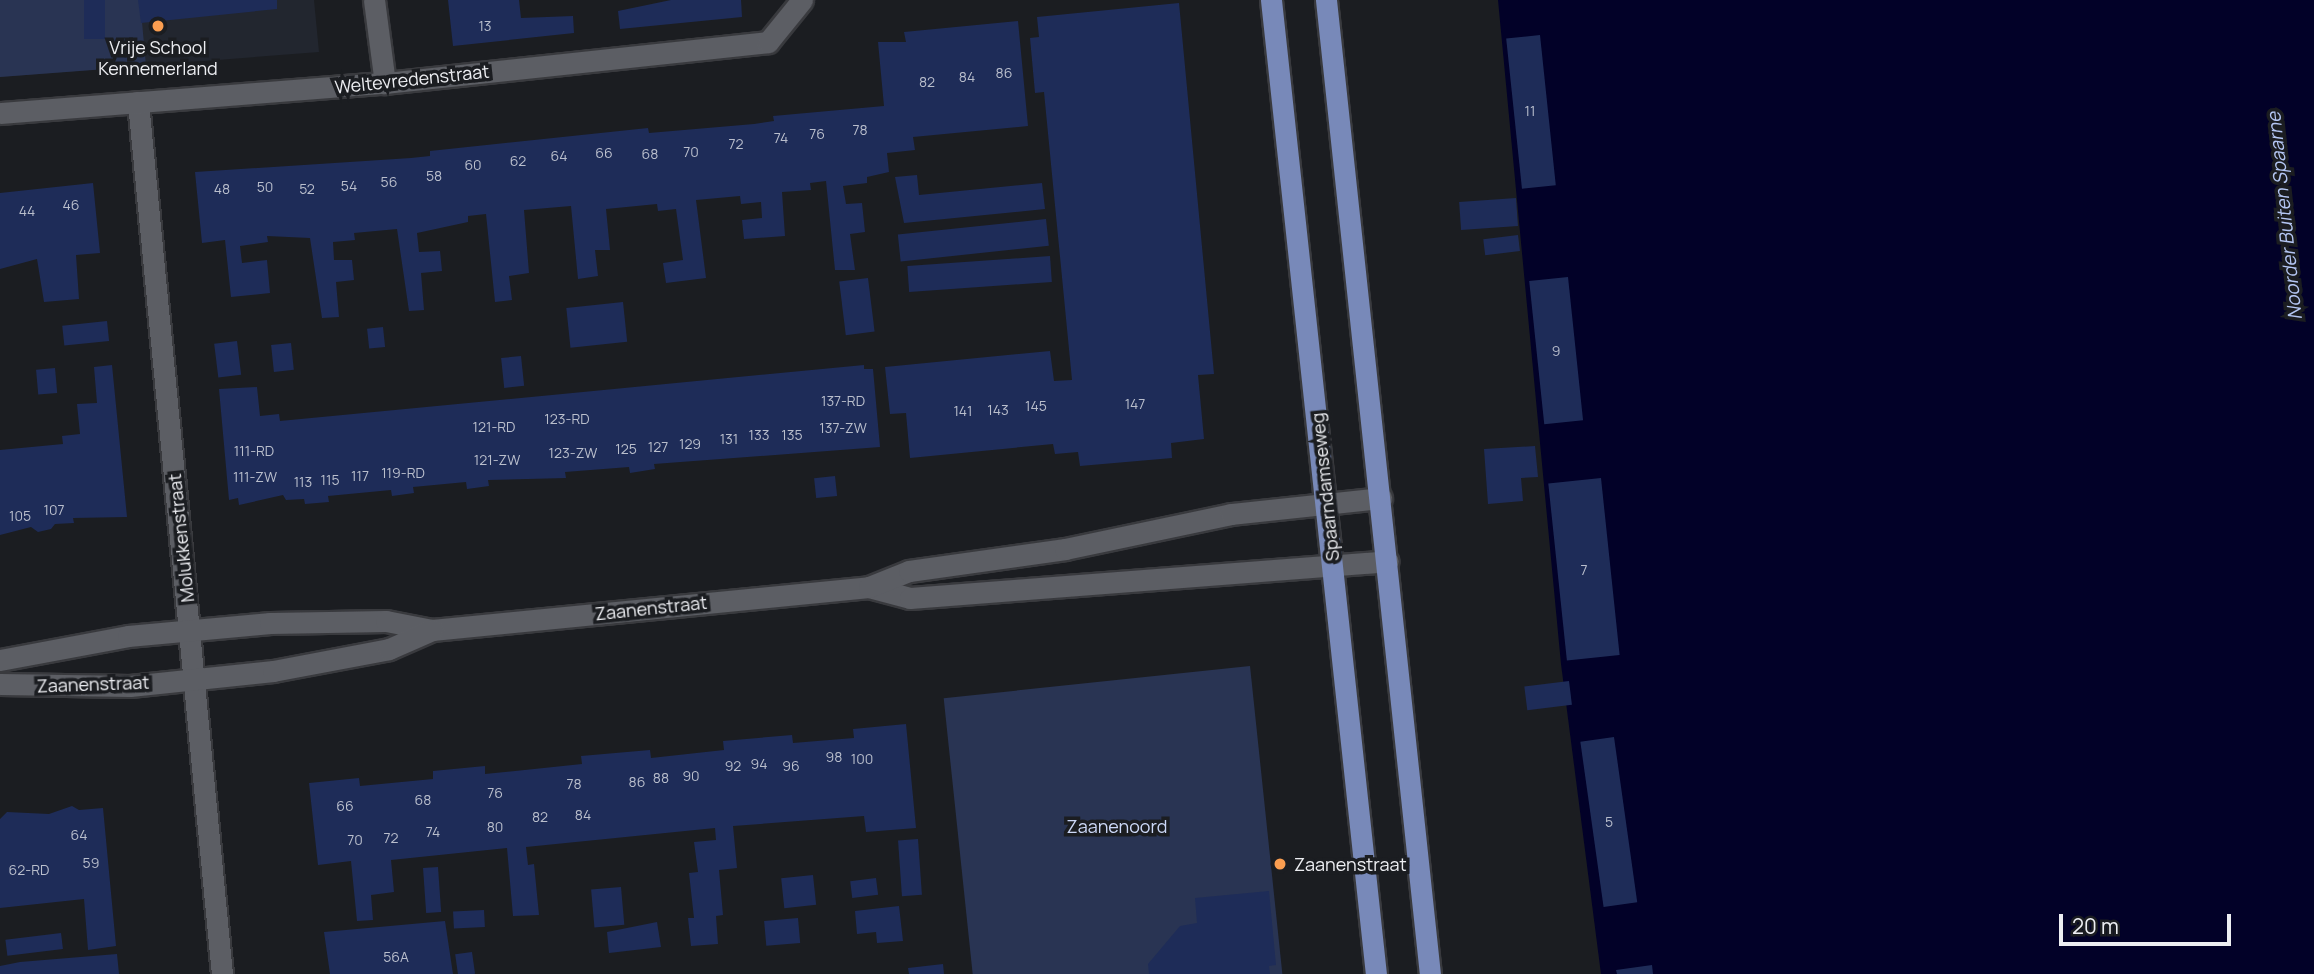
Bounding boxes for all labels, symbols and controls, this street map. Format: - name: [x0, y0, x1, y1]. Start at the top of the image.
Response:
- marker: Vrije School Kennemerland: [150, 18, 166, 34]
- house number: 13: [478, 18, 492, 34]
- place label: Vrije School Kennemerland: [98, 37, 218, 80]
- street label: Weltevredenstraat: [334, 60, 490, 98]
- house number: 86: [996, 65, 1012, 81]
- house number: 84: [959, 69, 975, 85]
- house number: 82: [919, 74, 935, 90]
- house number: 11: [1525, 103, 1535, 119]
- water label: Noorder Buiten Spaarne: [2263, 111, 2307, 321]
- house number: 78: [852, 122, 868, 138]
- house number: 76: [809, 126, 825, 142]
- house number: 74: [774, 130, 788, 146]
- house number: 72: [728, 136, 744, 152]
- house number: 70: [683, 144, 699, 160]
- house number: 66: [595, 145, 613, 161]
- house number: 68: [642, 146, 658, 162]
- house number: 64: [551, 148, 567, 164]
- house number: 62: [510, 153, 526, 169]
- house number: 60: [464, 157, 482, 173]
- house number: 58: [426, 168, 442, 184]
- house number: 56: [381, 174, 397, 190]
- house number: 54: [341, 178, 357, 194]
- house number: 50: [257, 179, 273, 195]
- house number: 48: [214, 181, 230, 197]
- house number: 52: [299, 181, 315, 197]
- house number: 46: [63, 197, 79, 213]
- house number: 44: [19, 203, 35, 219]
- house number: 9: [1552, 343, 1560, 359]
- house number: 137-RD: [821, 393, 865, 409]
- house number: 147: [1125, 396, 1145, 412]
- house number: 145: [1025, 398, 1047, 414]
- house number: 143: [987, 402, 1009, 418]
- house number: 141: [953, 403, 973, 419]
- house number: 123-RD: [544, 411, 590, 427]
- street label: Spaarndamseweg: [1306, 412, 1344, 562]
- house number: 121-RD: [472, 419, 516, 435]
- house number: 137-ZW: [819, 420, 867, 436]
- house number: 133: [749, 427, 769, 443]
- house number: 135: [781, 427, 803, 443]
- house number: 131: [720, 431, 738, 447]
- house number: 129: [679, 436, 701, 452]
- house number: 127: [648, 439, 668, 455]
- house number: 125: [615, 441, 637, 457]
- house number: 111-RD: [234, 443, 274, 459]
- house number: 123-ZW: [549, 445, 597, 461]
- house number: 121-ZW: [474, 452, 520, 468]
- house number: 119-RD: [381, 465, 425, 481]
- house number: 117: [351, 468, 369, 484]
- house number: 111-ZW: [233, 469, 277, 485]
- house number: 115: [320, 472, 340, 488]
- street label: Molukkenstraat: [164, 473, 198, 603]
- house number: 113: [294, 474, 312, 490]
- house number: 107: [43, 502, 65, 518]
- house number: 105: [9, 508, 31, 524]
- house number: 7: [1580, 562, 1588, 578]
- street label: Zaanenstraat: [594, 591, 708, 625]
- street label: Zaanenstraat: [36, 671, 150, 697]
- house number: 98: [826, 749, 842, 765]
- house number: 100: [851, 751, 873, 767]
- house number: 94: [751, 756, 767, 772]
- house number: 92: [725, 758, 741, 774]
- house number: 96: [782, 758, 800, 774]
- house number: 90: [682, 768, 700, 784]
- house number: 88: [653, 770, 669, 786]
- house number: 86: [629, 774, 645, 790]
- house number: 78: [566, 776, 582, 792]
- house number: 76: [487, 785, 503, 801]
- house number: 68: [415, 792, 431, 808]
- house number: 66: [336, 798, 354, 814]
- house number: 84: [575, 807, 591, 823]
- house number: 82: [532, 809, 548, 825]
- house number: 5: [1605, 814, 1613, 830]
- park label: Zaanenoord: [1067, 815, 1167, 837]
- house number: 80: [487, 819, 503, 835]
- house number: 74: [426, 824, 440, 840]
- house number: 64: [71, 827, 87, 843]
- house number: 72: [383, 830, 399, 846]
- house number: 70: [347, 832, 363, 848]
- place label: Zaanenstraat: [1294, 853, 1407, 875]
- house number: 59: [83, 855, 99, 871]
- marker: Zaanenstraat: [1272, 856, 1288, 872]
- house number: 62-RD: [9, 862, 49, 878]
- scale bar: [2062, 900, 2234, 944]
- text: 20 m: [2072, 912, 2119, 940]
- house number: 56A: [383, 949, 409, 965]

